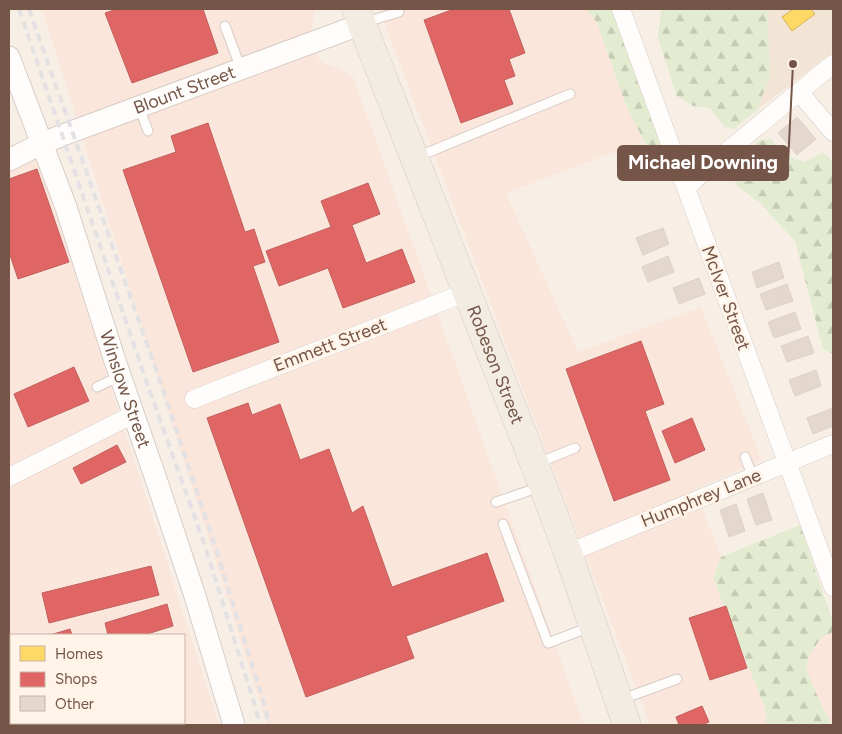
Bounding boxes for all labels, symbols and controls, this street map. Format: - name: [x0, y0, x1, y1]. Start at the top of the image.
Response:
- street label: Blount Street: [130, 61, 239, 119]
- callout: Michael Downing: [618, 146, 788, 180]
- text: Michael Downing: [628, 151, 778, 174]
- street label: McIver Street: [697, 243, 755, 354]
- street label: Robeson Street: [462, 302, 529, 427]
- street label: Emmett Street: [270, 313, 390, 377]
- street label: Winslow Street: [95, 328, 155, 451]
- street label: Humphrey Lane: [638, 464, 764, 532]
- legend: [10, 634, 185, 724]
- text: Homes: [55, 645, 103, 663]
- text: Shops: [55, 670, 97, 688]
- text: Other: [55, 695, 94, 713]

